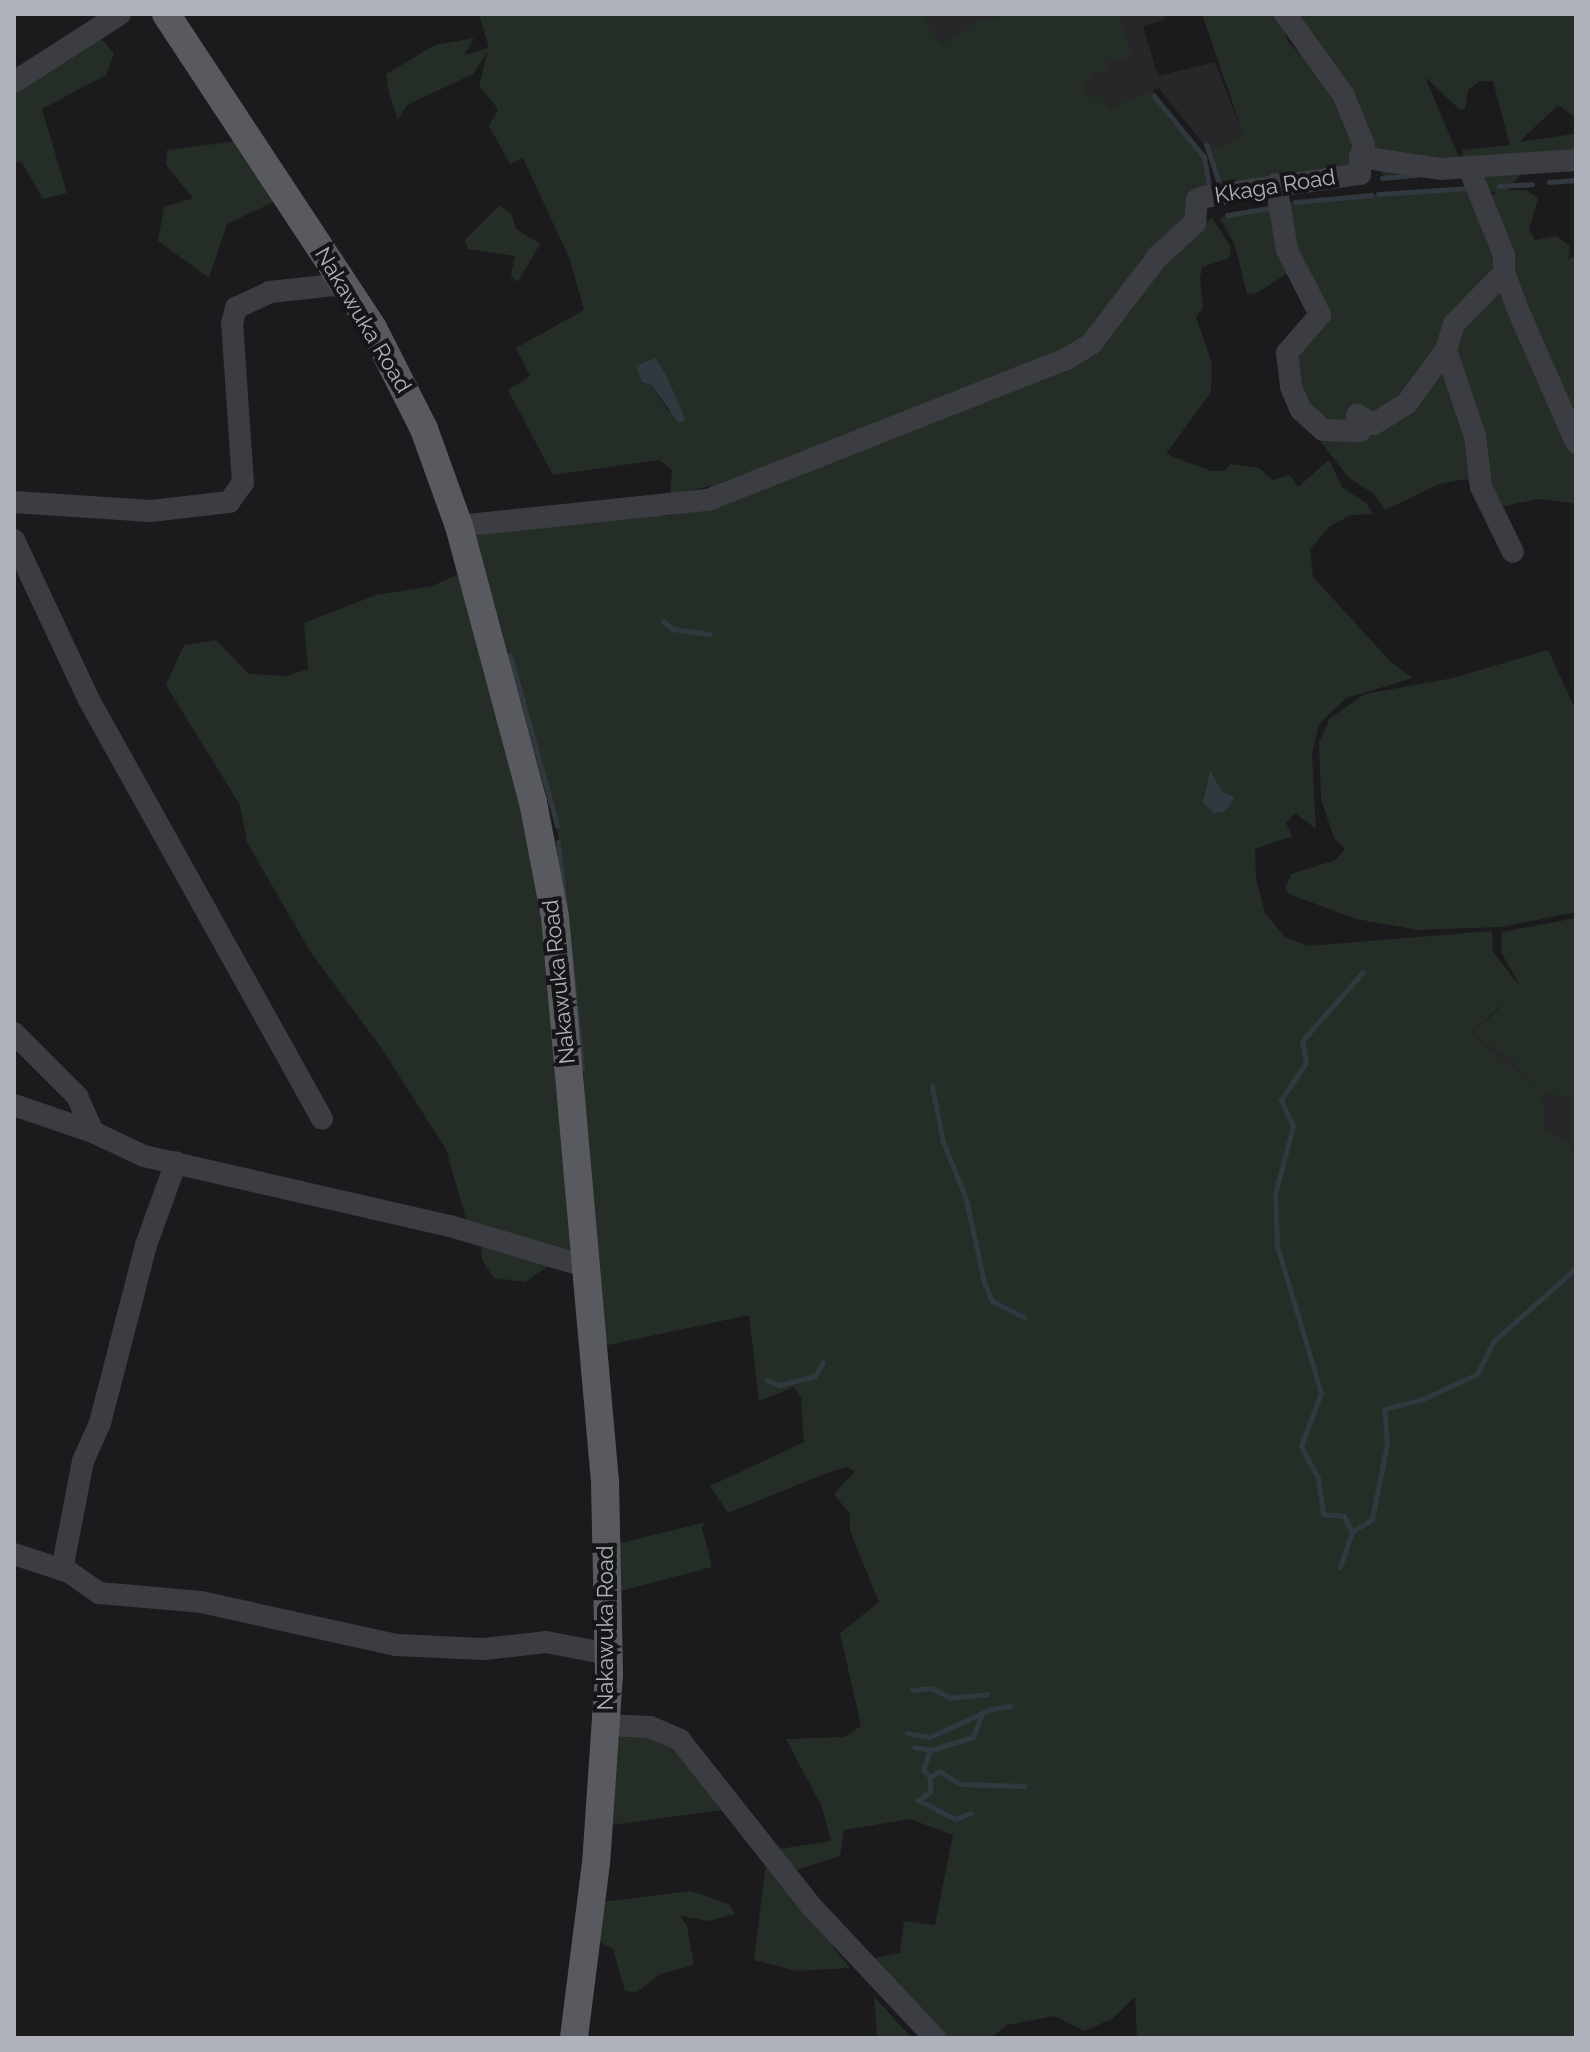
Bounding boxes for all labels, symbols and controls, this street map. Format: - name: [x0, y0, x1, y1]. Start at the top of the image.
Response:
- street label: Kkaga Road: [1213, 163, 1337, 209]
- street label: Nakawuka Road: [309, 242, 417, 398]
- street label: Nakawuka Road: [537, 899, 581, 1065]
- street label: Nakawuka Road: [593, 1545, 619, 1711]

